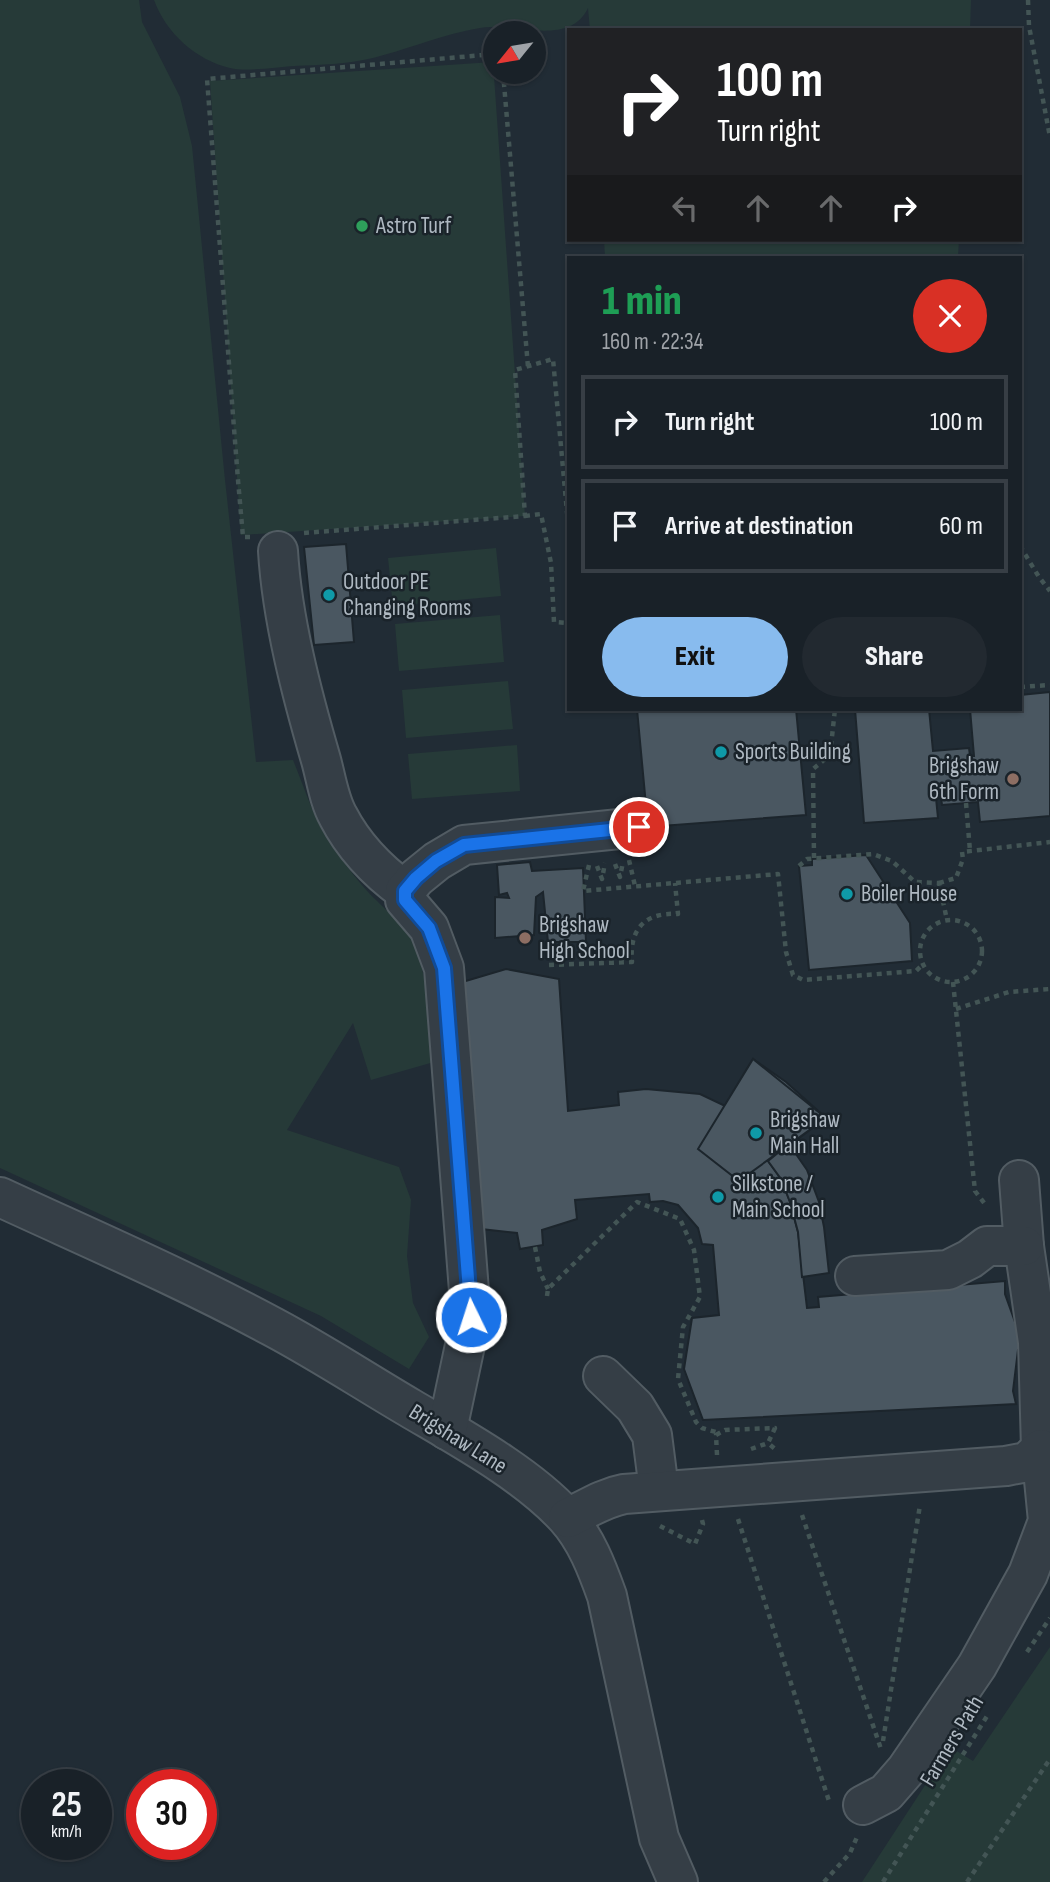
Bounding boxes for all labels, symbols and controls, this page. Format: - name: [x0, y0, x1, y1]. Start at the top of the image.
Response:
- north arrow: [483, 21, 546, 84]
- map controls: [483, 21, 546, 84]
- text: 100 m: [717, 52, 823, 111]
- icon: right: [602, 56, 693, 147]
- text: Turn right: [717, 112, 821, 151]
- icon: left: [666, 189, 704, 227]
- icon: ahead: [739, 189, 777, 227]
- icon: ahead: [812, 189, 850, 227]
- icon: right: [885, 189, 923, 227]
- place label: Astro Turf: [375, 212, 452, 240]
- marker: Astro Turf: [354, 218, 370, 234]
- text: 1 min: [602, 276, 682, 327]
- button: close: [913, 279, 987, 353]
- text: 160 m · 22:34: [602, 328, 703, 356]
- icon: right: [606, 403, 644, 441]
- text: Turn right: [665, 407, 754, 438]
- text: 100 m: [930, 407, 983, 438]
- icon: arrive: [606, 507, 644, 545]
- text: Arrive at destination: [665, 511, 853, 542]
- text: 60 m: [939, 511, 983, 542]
- place label: Outdoor PE Changing Rooms: [343, 568, 471, 622]
- marker: Outdoor PE Changing Rooms: [321, 587, 337, 603]
- button: Exit: [602, 617, 788, 697]
- button: Share: [802, 617, 987, 697]
- place label: Sports Building: [735, 738, 851, 766]
- marker: Sports Building: [713, 744, 729, 760]
- place label: Brigshaw 6th Form: [929, 752, 999, 806]
- marker: Brigshaw 6th Form: [1005, 771, 1021, 787]
- pin: [609, 797, 669, 857]
- icon: arrive: [620, 808, 658, 846]
- place label: Boiler House: [861, 880, 957, 908]
- marker: Boiler House: [839, 886, 855, 902]
- place label: Brigshaw High School: [539, 911, 630, 965]
- marker: Brigshaw High School: [517, 930, 533, 946]
- place label: Brigshaw Main Hall: [770, 1106, 840, 1160]
- marker: Brigshaw Main Hall: [748, 1125, 764, 1141]
- place label: Silkstone / Main School: [732, 1170, 825, 1224]
- marker: Silkstone / Main School: [710, 1189, 726, 1205]
- position arrow: [434, 1280, 508, 1354]
- street label: Brigshaw Lane: [404, 1398, 512, 1480]
- street label: Farmers Path: [914, 1690, 990, 1792]
- speed limit sign: 30: [126, 1769, 217, 1860]
- text: 25: [51, 1784, 82, 1827]
- text: km/h: [51, 1821, 82, 1842]

